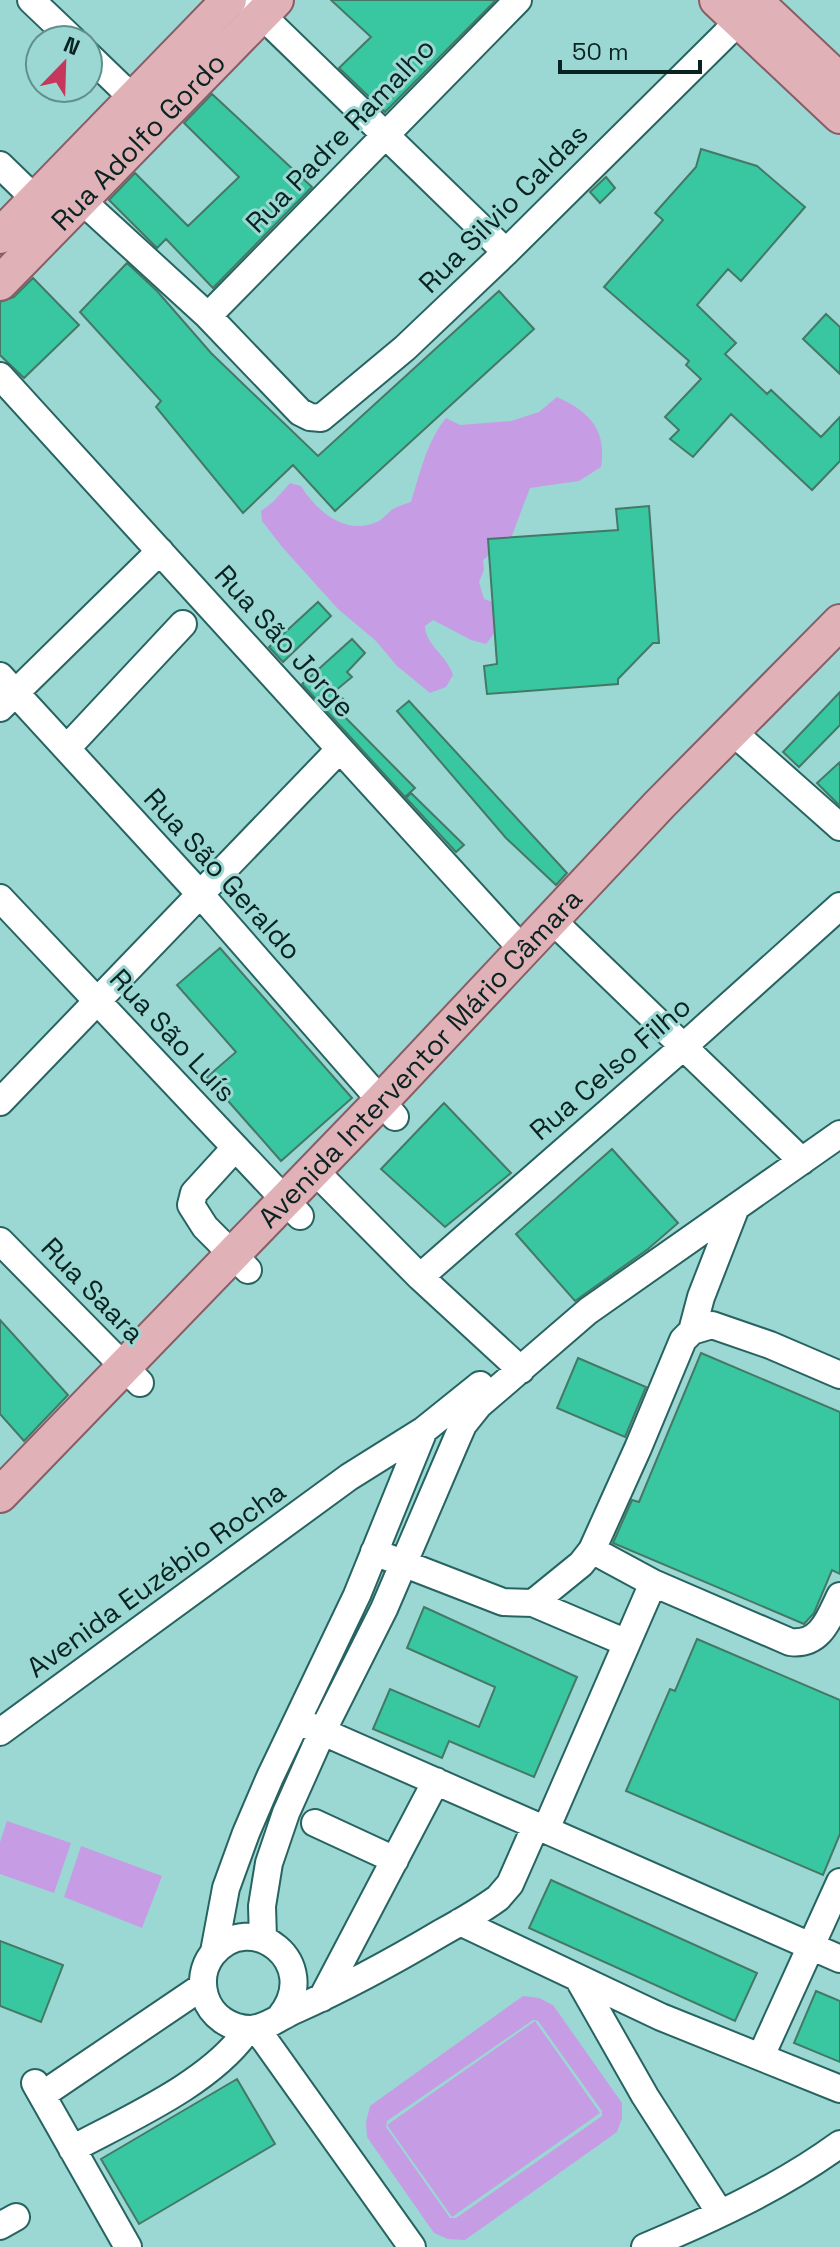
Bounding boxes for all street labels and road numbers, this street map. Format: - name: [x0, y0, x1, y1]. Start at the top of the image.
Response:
- street label: Rua Padre Ramalho: [238, 30, 442, 240]
- street label: Rua Adolfo Gordo: [43, 45, 233, 238]
- street label: Rua Silvio Caldas: [411, 116, 595, 300]
- street label: Rua São Jorge: [207, 557, 363, 725]
- street label: Rua São Geraldo: [136, 781, 310, 967]
- street label: Avenida Interventor Mário Câmara: [250, 881, 590, 1235]
- street label: Rua São Luís: [102, 961, 244, 1109]
- street label: Rua Celso Filho: [522, 988, 698, 1148]
- street label: Rua Saara: [34, 1229, 152, 1351]
- street label: Avenida Euzébio Rocha: [19, 1473, 293, 1685]

